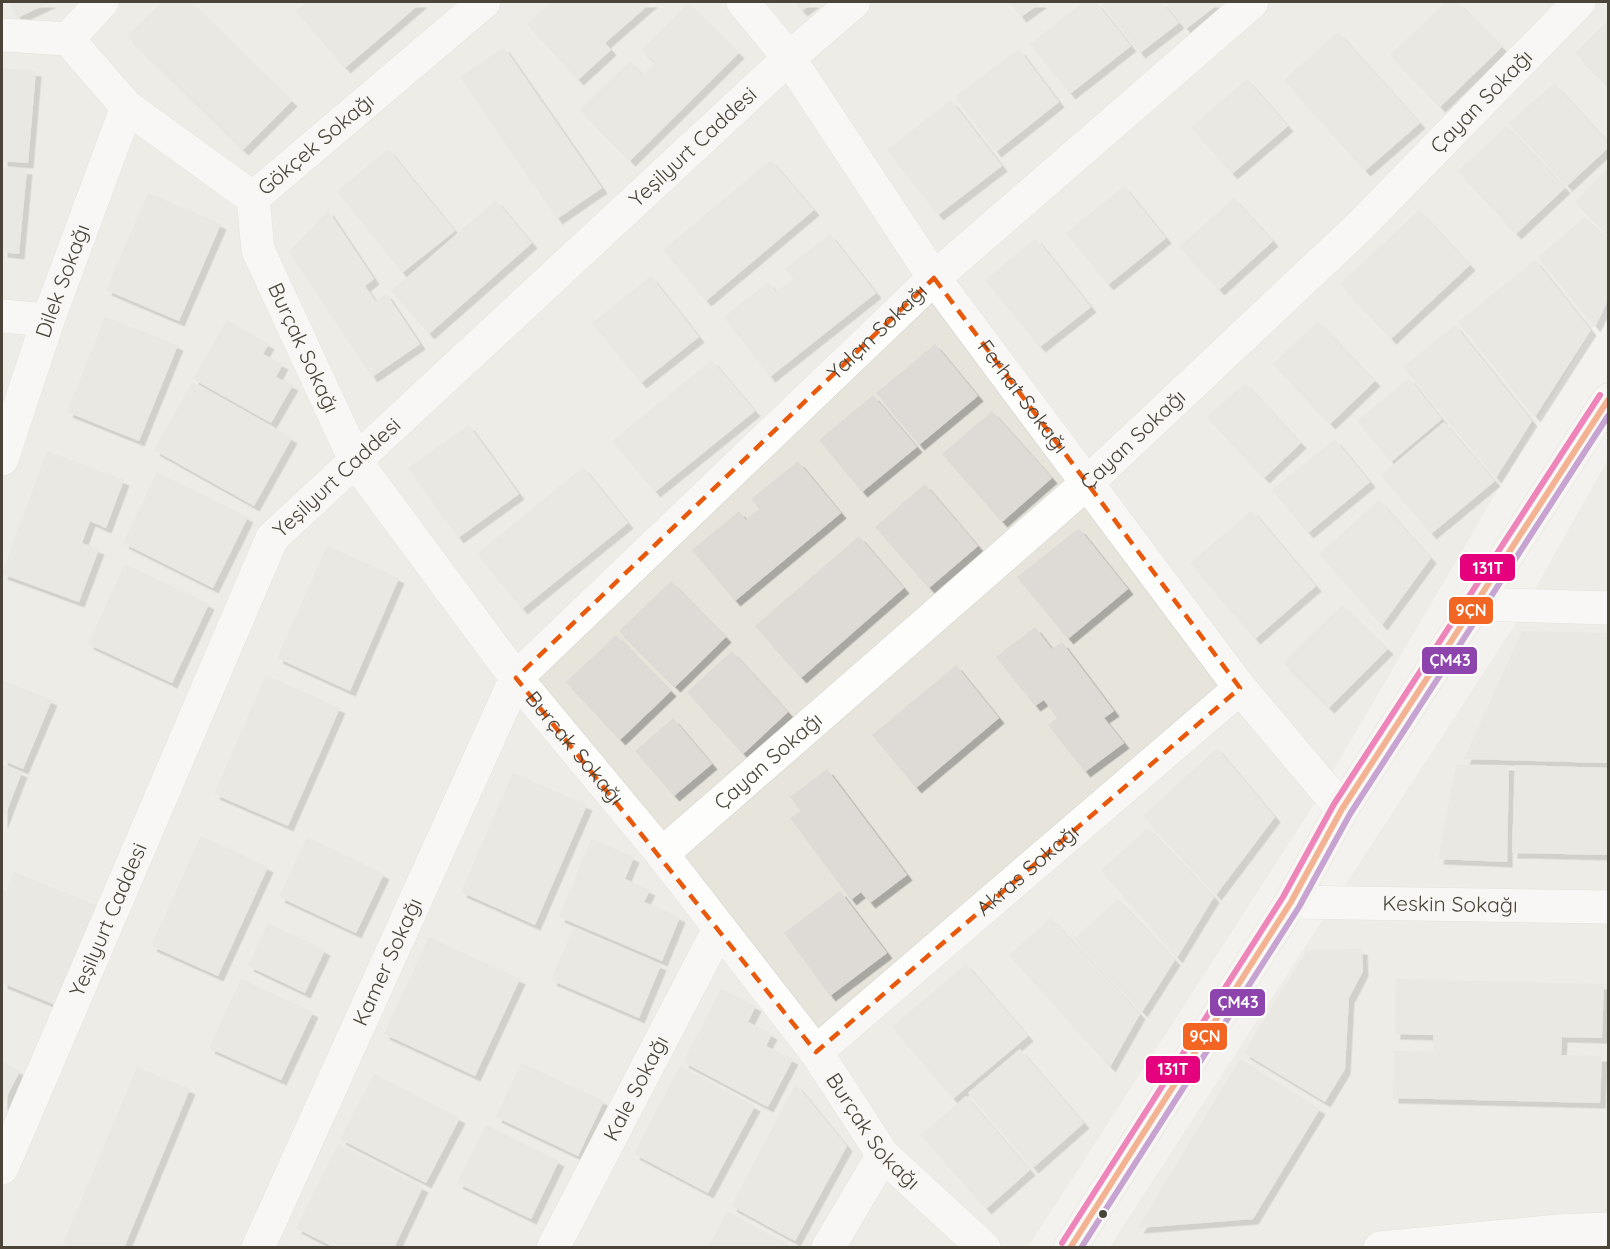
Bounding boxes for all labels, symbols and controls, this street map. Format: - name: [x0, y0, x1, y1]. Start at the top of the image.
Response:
- street label: Çayan Sokağı: [1424, 44, 1537, 158]
- street label: Yeşilyurt Caddesi: [623, 81, 762, 212]
- street label: Gökçek Sokağı: [252, 87, 379, 200]
- street label: Dilek Sokağı: [29, 220, 94, 341]
- street label: Burçak Sokağı: [263, 278, 345, 417]
- street label: Yalçın Sokağı: [822, 278, 932, 385]
- street label: Ferhat Sokağı: [973, 334, 1074, 458]
- street label: Çayan Sokağı: [1074, 383, 1190, 495]
- street label: Yeşilyurt Caddesi: [267, 411, 405, 543]
- line badge: 131T: [1459, 553, 1516, 582]
- text: 131T: [1472, 558, 1504, 578]
- line badge: 9ÇN: [1448, 596, 1494, 625]
- text: 9ÇN: [1456, 600, 1486, 620]
- line badge: ÇM43: [1421, 646, 1478, 675]
- text: ÇM43: [1429, 650, 1471, 670]
- street label: Burçak Sokağı: [520, 685, 630, 810]
- street label: Çayan Sokağı: [708, 706, 827, 815]
- street label: Akras Sokağı: [970, 818, 1084, 921]
- street label: Yeşilyurt Caddesi: [63, 839, 152, 1000]
- street label: Keskin Sokağı: [1382, 889, 1518, 918]
- street label: Kamer Sokağı: [346, 893, 427, 1030]
- line badge: ÇM43: [1209, 988, 1266, 1017]
- text: ÇM43: [1217, 992, 1259, 1012]
- line badge: 9ÇN: [1182, 1022, 1228, 1051]
- text: 9ÇN: [1190, 1026, 1220, 1046]
- street label: Kale Sokağı: [597, 1031, 673, 1145]
- line badge: 131T: [1145, 1055, 1201, 1084]
- text: 131T: [1157, 1059, 1189, 1079]
- street label: Burçak Sokağı: [821, 1068, 926, 1194]
- unlabelled marker: [1097, 1208, 1109, 1220]

